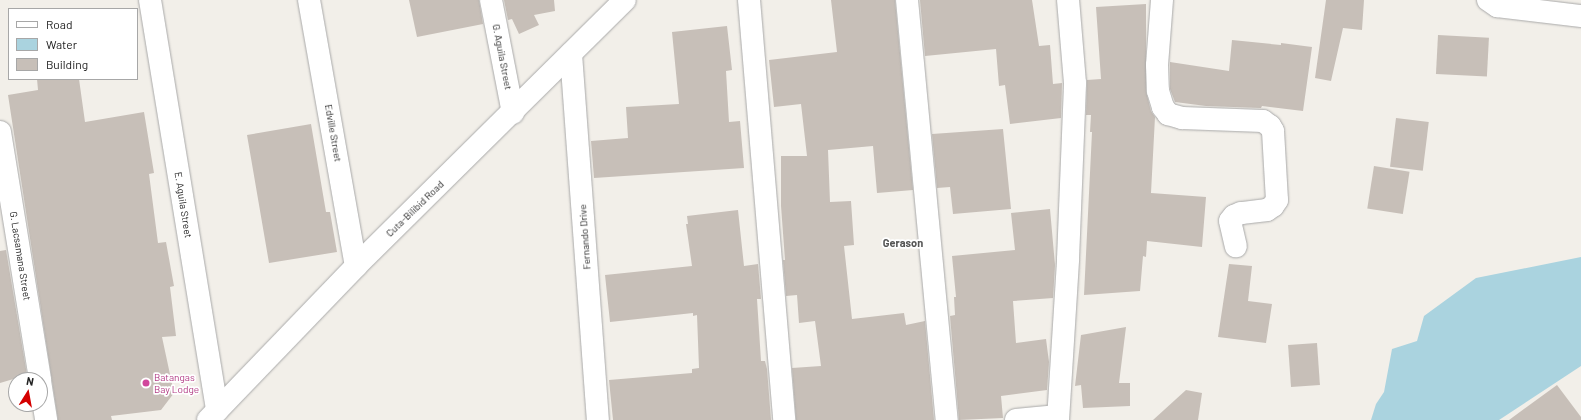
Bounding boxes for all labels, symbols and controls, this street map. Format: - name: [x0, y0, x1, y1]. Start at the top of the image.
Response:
- legend: [8, 8, 138, 80]
- text: Road: [46, 17, 73, 31]
- street label: G. Aguila Street: [490, 23, 514, 91]
- text: Water: [46, 37, 77, 51]
- text: Building: [46, 57, 88, 71]
- street label: Edville Street: [322, 103, 344, 163]
- street label: E. Aguila Street: [172, 171, 194, 239]
- street label: Cuta-Bilibid Road: [384, 179, 446, 239]
- street label: Fernando Drive: [577, 204, 593, 270]
- street label: G. Lacsamana Street: [7, 211, 33, 301]
- district label: Gerason: [883, 236, 923, 250]
- place label: Batangas Bay Lodge: [154, 371, 199, 394]
- north arrow: [8, 372, 48, 412]
- text: N: [25, 374, 35, 388]
- marker: Batangas Bay Lodge: [141, 378, 151, 388]

